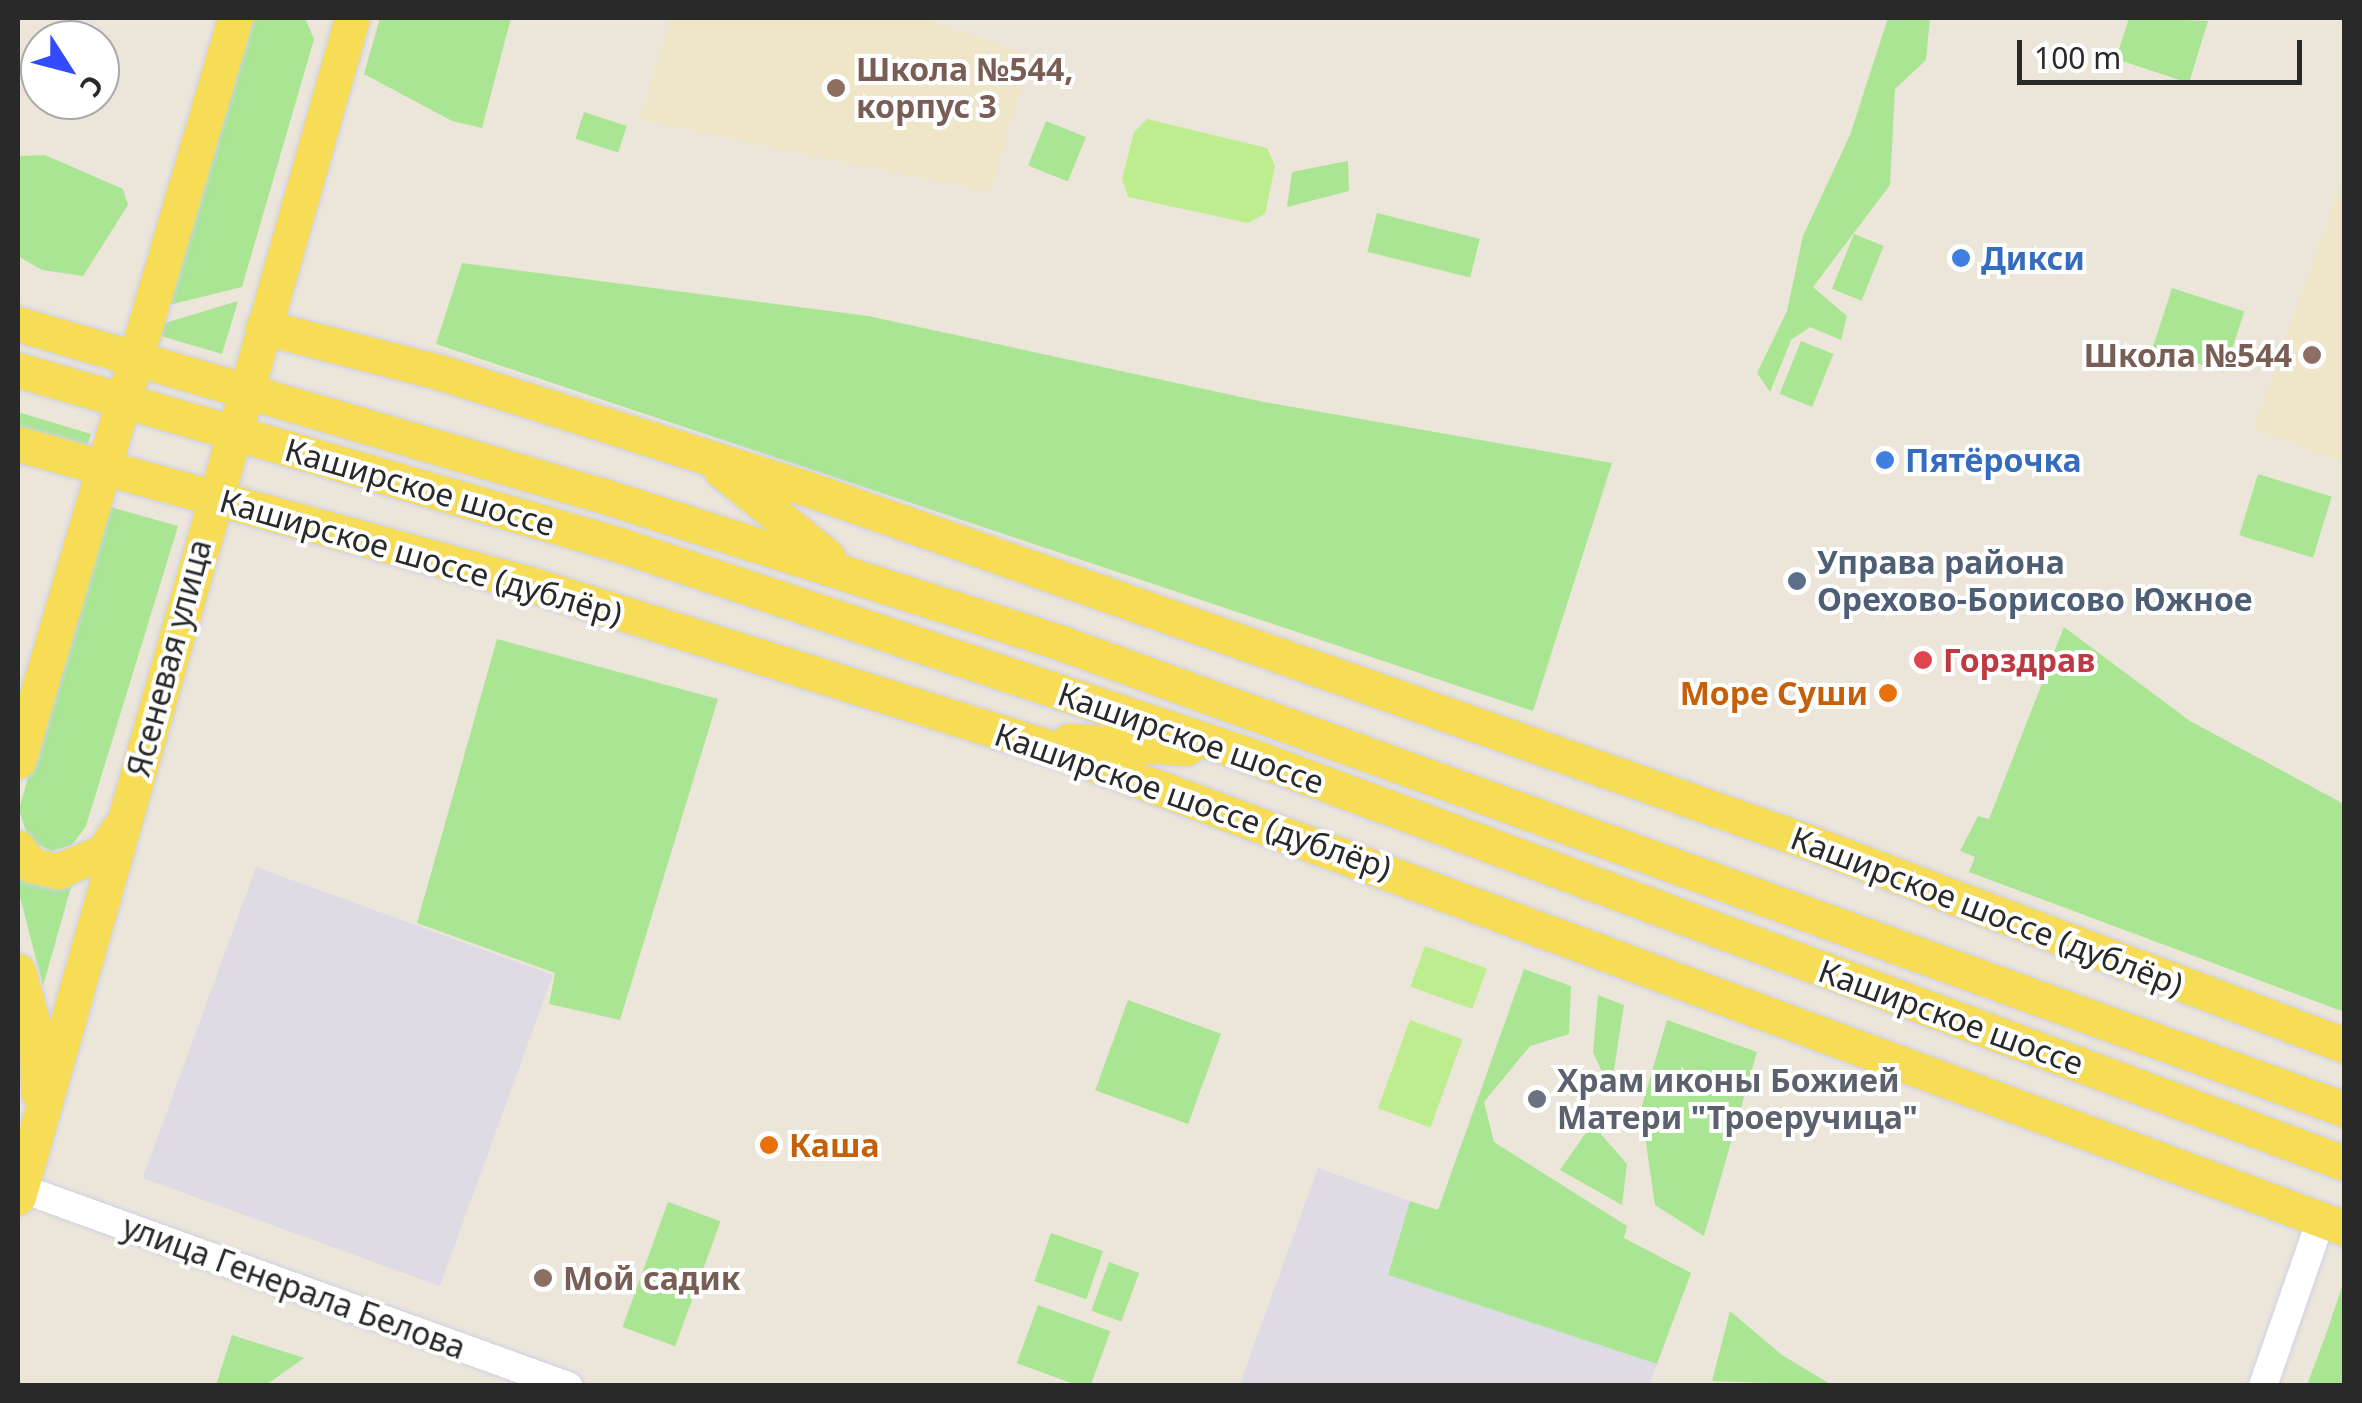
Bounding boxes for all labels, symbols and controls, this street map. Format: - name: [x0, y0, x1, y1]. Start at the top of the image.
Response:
- north arrow: [20, 20, 120, 120]
- scale bar: [2022, 20, 2307, 82]
- text: 100 m: [2034, 37, 2121, 78]
- place label: Школа №544, корпус 3: [856, 51, 1073, 126]
- text: С: [72, 68, 113, 105]
- marker: Школа №544, корпус 3: [825, 77, 847, 99]
- place label: Дикси: [1981, 239, 2085, 277]
- marker: Дикси: [1950, 247, 1972, 269]
- place label: Школа №544: [2084, 336, 2292, 374]
- marker: Школа №544: [2301, 344, 2323, 366]
- street label: Каширское шоссе: [281, 430, 559, 544]
- place label: Пятёрочка: [1905, 441, 2082, 479]
- marker: Пятёрочка: [1874, 449, 1896, 471]
- street label: Каширское шоссе (дублёр): [215, 481, 627, 633]
- street label: Ясеневая улица: [119, 535, 219, 781]
- place label: Управа района Орехово-Борисово Южное: [1817, 544, 2253, 619]
- marker: Управа района Орехово-Борисово Южное: [1786, 570, 1808, 592]
- place label: Горздрав: [1943, 641, 2095, 679]
- marker: Горздрав: [1912, 649, 1934, 671]
- street label: Каширское шоссе: [1053, 674, 1329, 802]
- place label: Море Суши: [1680, 674, 1868, 712]
- marker: Море Суши: [1877, 682, 1899, 704]
- street label: Каширское шоссе (дублёр): [990, 715, 1396, 887]
- street label: Каширское шоссе (дублёр): [1786, 818, 2188, 1004]
- street label: Каширское шоссе: [1814, 951, 2088, 1083]
- place label: Храм иконы Божией Матери "Троeручица": [1557, 1062, 1918, 1137]
- marker: Храм иконы Божией Матери "Троeручица": [1526, 1088, 1548, 1110]
- place label: Каша: [789, 1126, 879, 1164]
- marker: Каша: [758, 1134, 780, 1156]
- street label: улица Генерала Белова: [117, 1207, 471, 1367]
- place label: Мой садик: [563, 1259, 740, 1297]
- marker: Мой садик: [532, 1267, 554, 1289]

